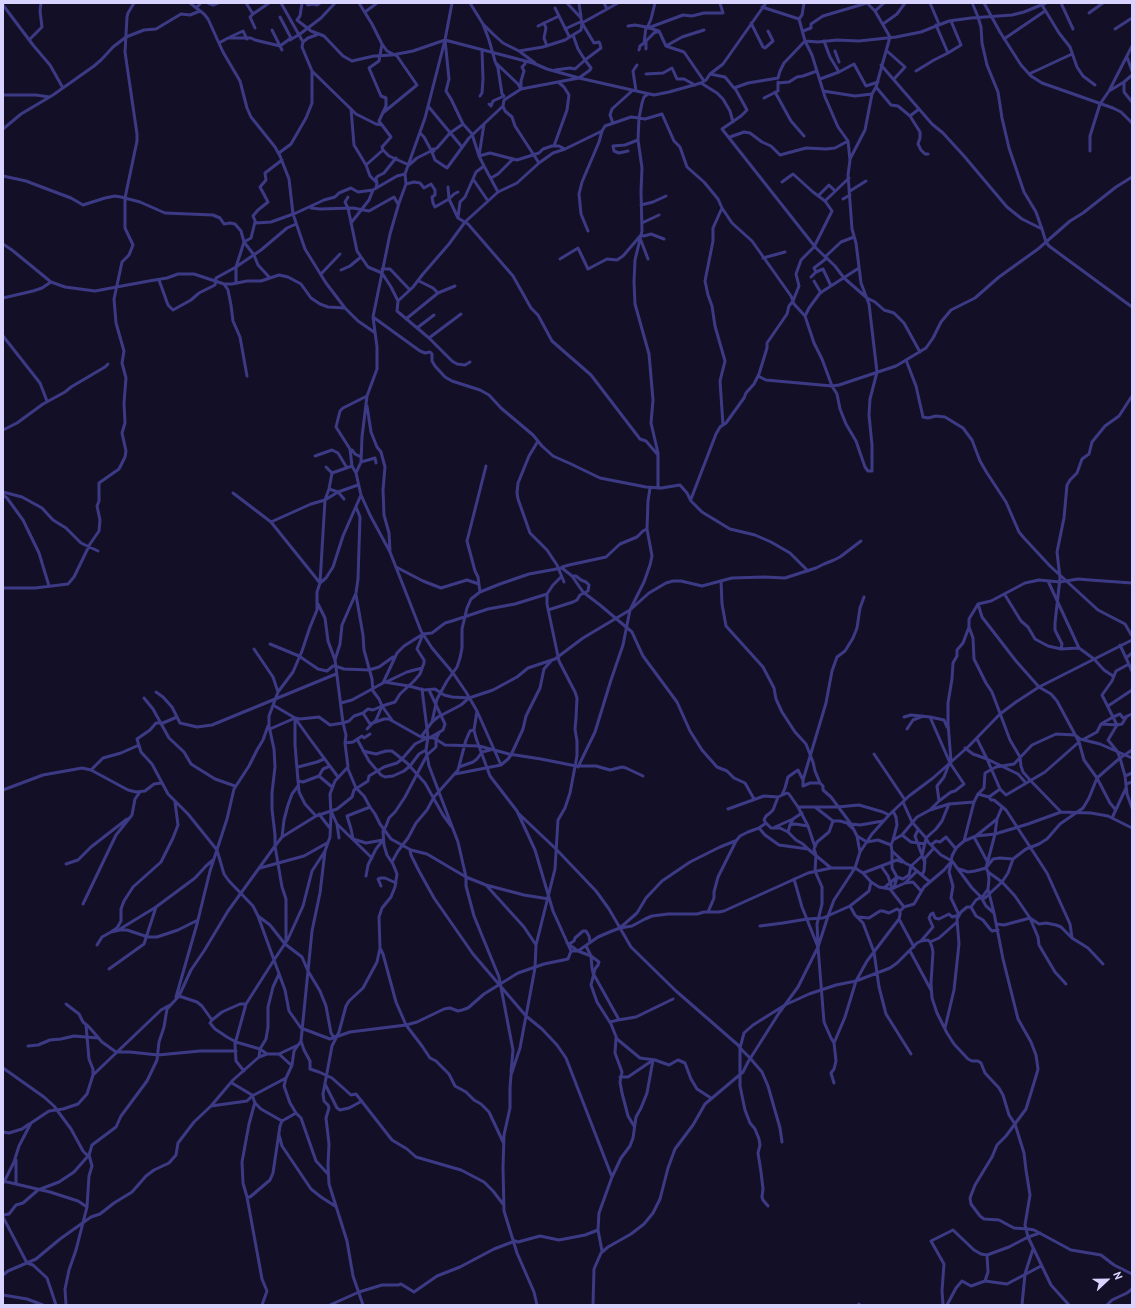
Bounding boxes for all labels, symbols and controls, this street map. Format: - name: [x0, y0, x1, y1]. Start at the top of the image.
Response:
- north arrow: [1087, 1260, 1127, 1300]
- text: N: [1110, 1270, 1126, 1281]

